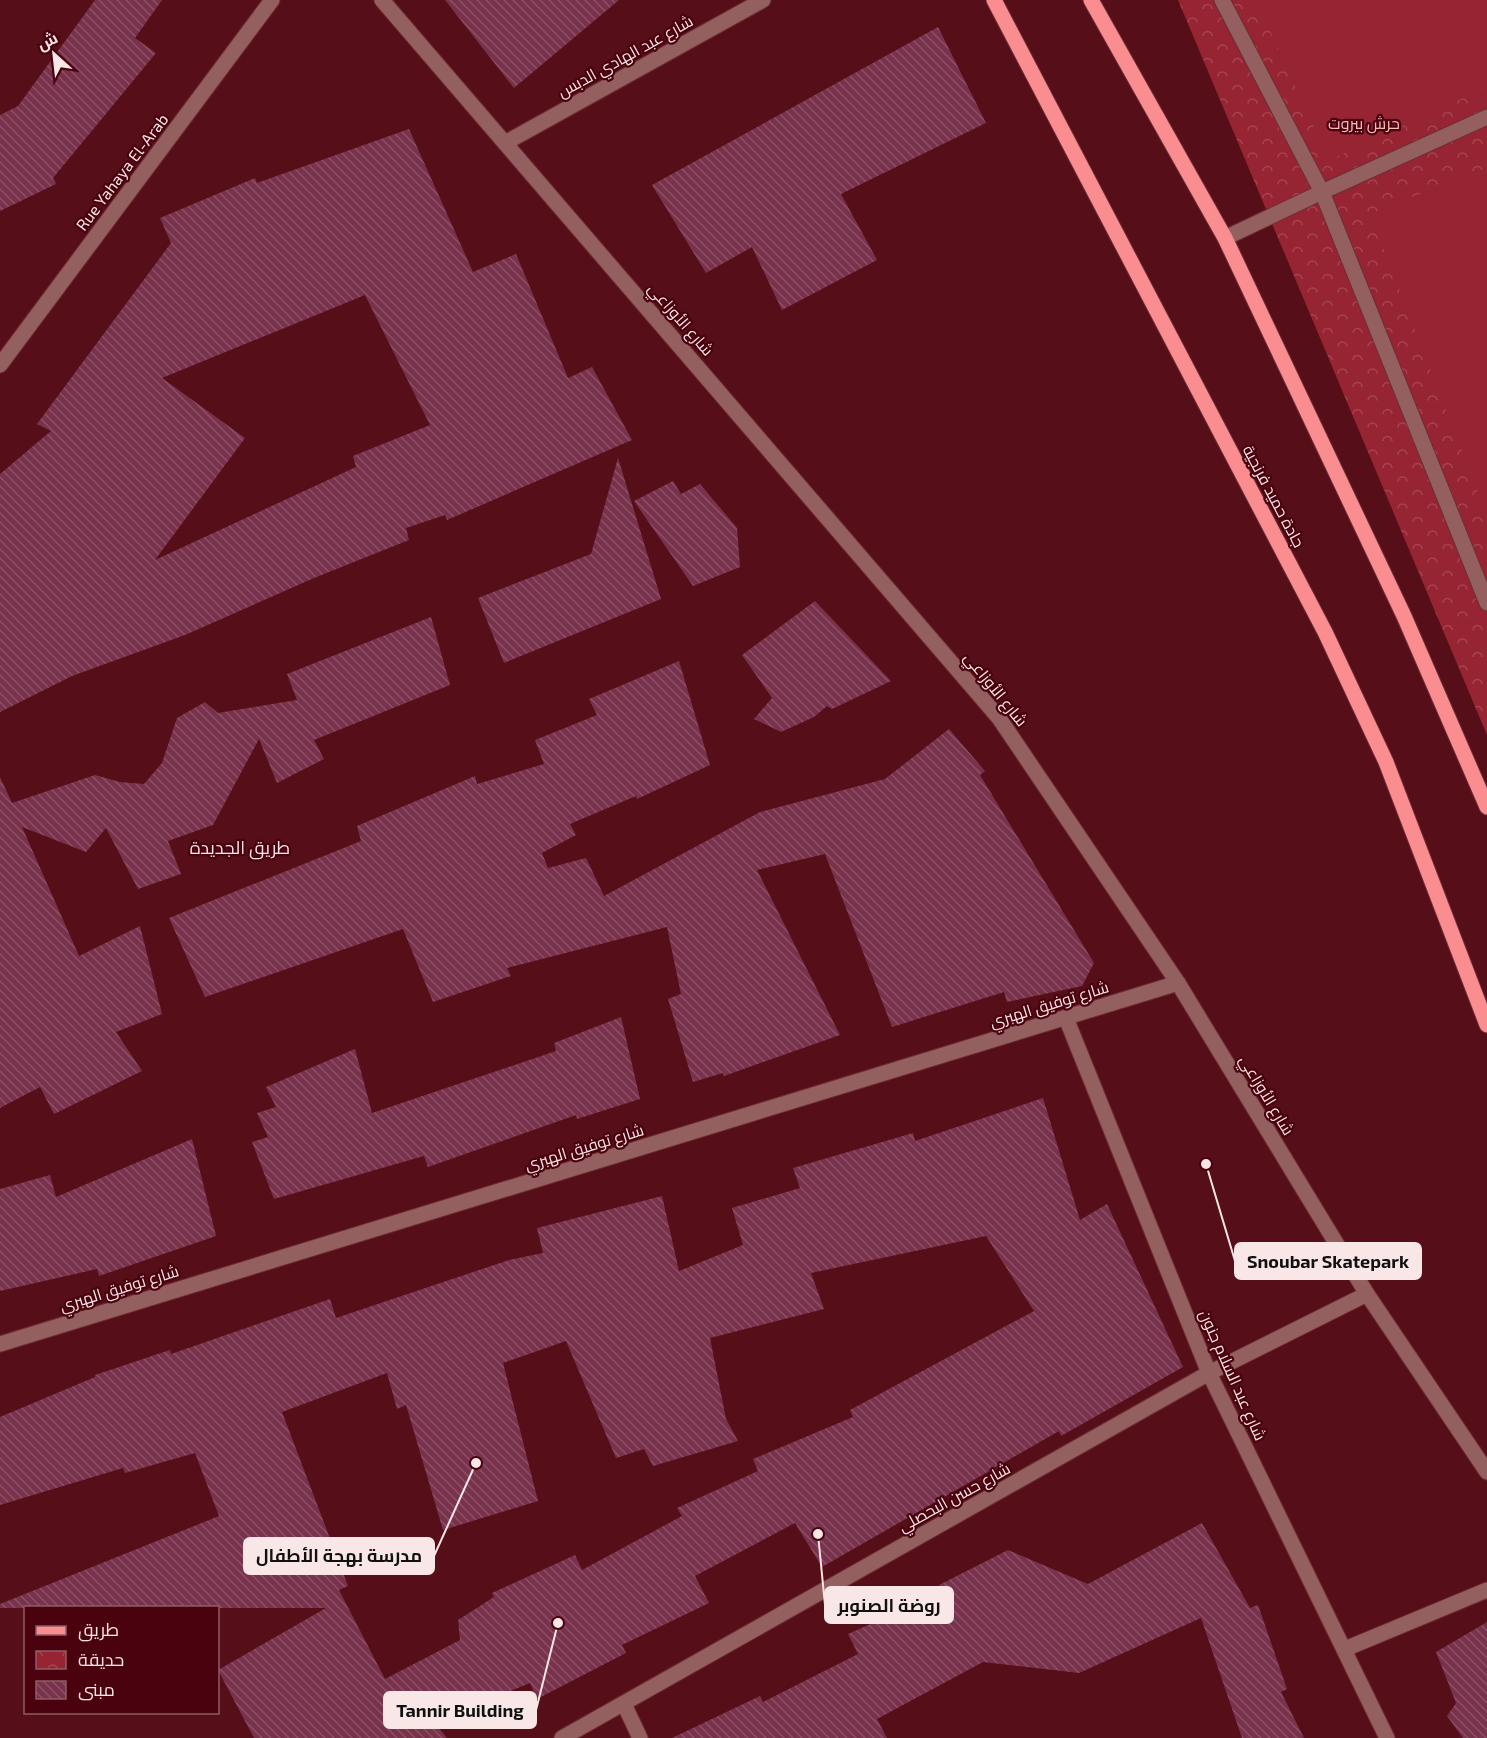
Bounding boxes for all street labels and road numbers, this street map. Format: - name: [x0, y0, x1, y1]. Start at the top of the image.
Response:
- street label: شارع عبد الهادي الدبس: [554, 10, 698, 105]
- street label: Rue Yahaya El-Arab: [71, 110, 172, 234]
- street label: شارع الأوزاعي: [641, 278, 718, 362]
- street label: جادة حميد فرنجية: [1239, 441, 1309, 551]
- street label: شارع الأوزاعي: [957, 648, 1032, 733]
- street label: شارع توفيق الهبري: [987, 976, 1112, 1035]
- street label: شارع الأوزاعي: [1232, 1051, 1299, 1141]
- street label: شارع توفيق الهبري: [522, 1119, 647, 1178]
- street label: شارع توفيق الهبري: [57, 1260, 182, 1319]
- street label: شارع عبد السلام جنون: [1193, 1306, 1271, 1444]
- street label: شارع حسن البحصلي: [894, 1458, 1016, 1540]

